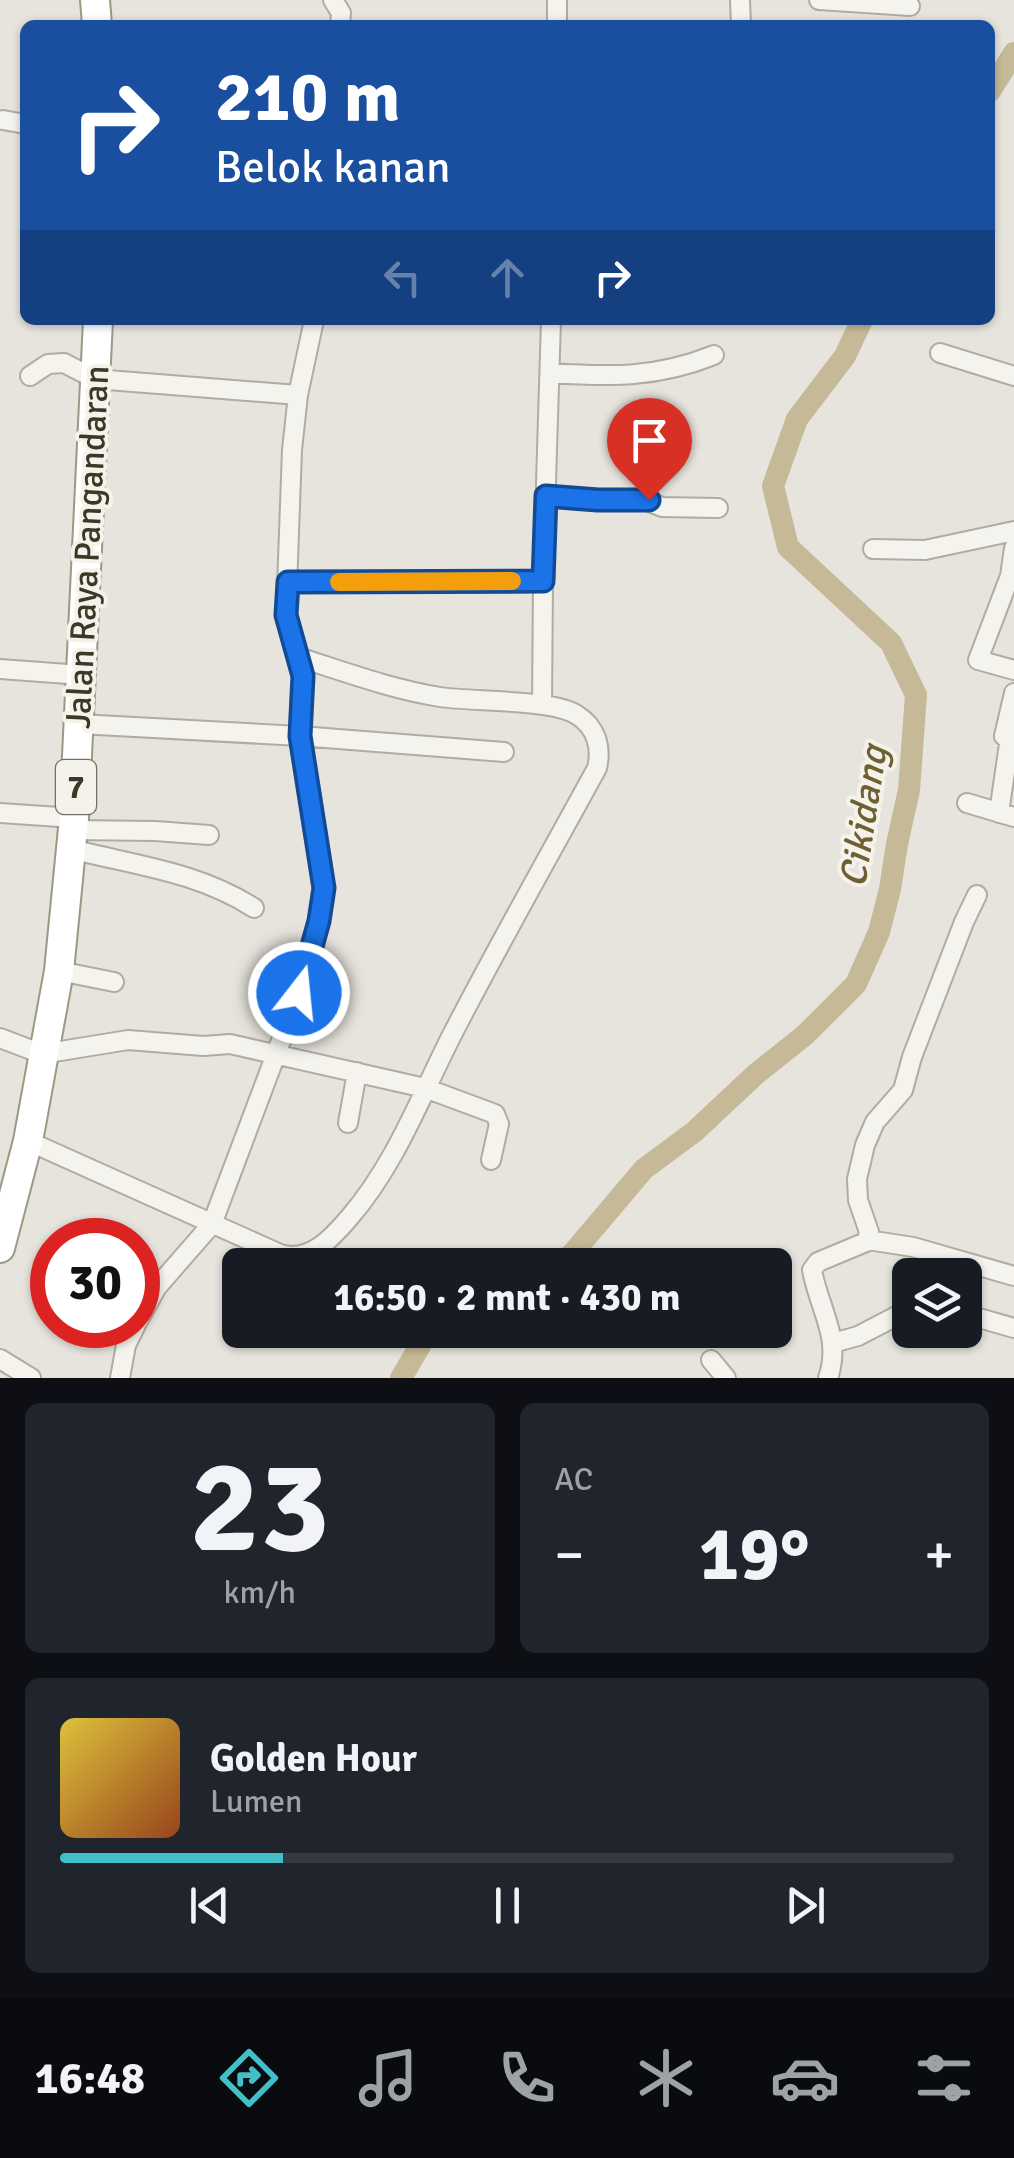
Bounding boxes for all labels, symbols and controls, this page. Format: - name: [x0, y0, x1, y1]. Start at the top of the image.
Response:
- text: 210 m: [215, 54, 400, 140]
- icon: right: [50, 60, 180, 190]
- text: Belok kanan: [215, 140, 451, 195]
- icon: left: [375, 250, 430, 305]
- icon: ahead: [480, 250, 535, 305]
- icon: right: [585, 250, 640, 305]
- street label: Jalan Raya Pangandaran: [57, 364, 118, 730]
- pin: [607, 398, 692, 501]
- icon: arrive: [622, 413, 677, 468]
- water label: Cikidang: [829, 739, 898, 890]
- road number: 7: [56, 760, 96, 814]
- position arrow: [247, 941, 351, 1045]
- speed limit sign: 30: [30, 1218, 160, 1348]
- map controls: [892, 1258, 982, 1348]
- button: layers: [892, 1258, 982, 1348]
- text: 16:50 · 2 mnt · 430 m: [333, 1274, 681, 1321]
- text: 23: [190, 1428, 330, 1588]
- text: AC: [555, 1460, 593, 1499]
- text: 19°: [699, 1508, 810, 1601]
- text: −: [555, 1521, 584, 1589]
- text: +: [924, 1521, 954, 1589]
- text: km/h: [224, 1573, 296, 1612]
- text: Golden Hour: [210, 1735, 417, 1782]
- text: Lumen: [210, 1782, 302, 1821]
- icon: previous: [182, 1878, 237, 1933]
- icon: pause: [480, 1878, 535, 1933]
- icon: next: [778, 1878, 833, 1933]
- icon: directions: [214, 2043, 284, 2113]
- icon: music: [353, 2043, 423, 2113]
- icon: phone: [492, 2043, 562, 2113]
- icon: climate: [631, 2043, 701, 2113]
- icon: car: [770, 2043, 840, 2113]
- icon: filters: [909, 2043, 979, 2113]
- text: 16:48: [35, 2051, 145, 2106]

